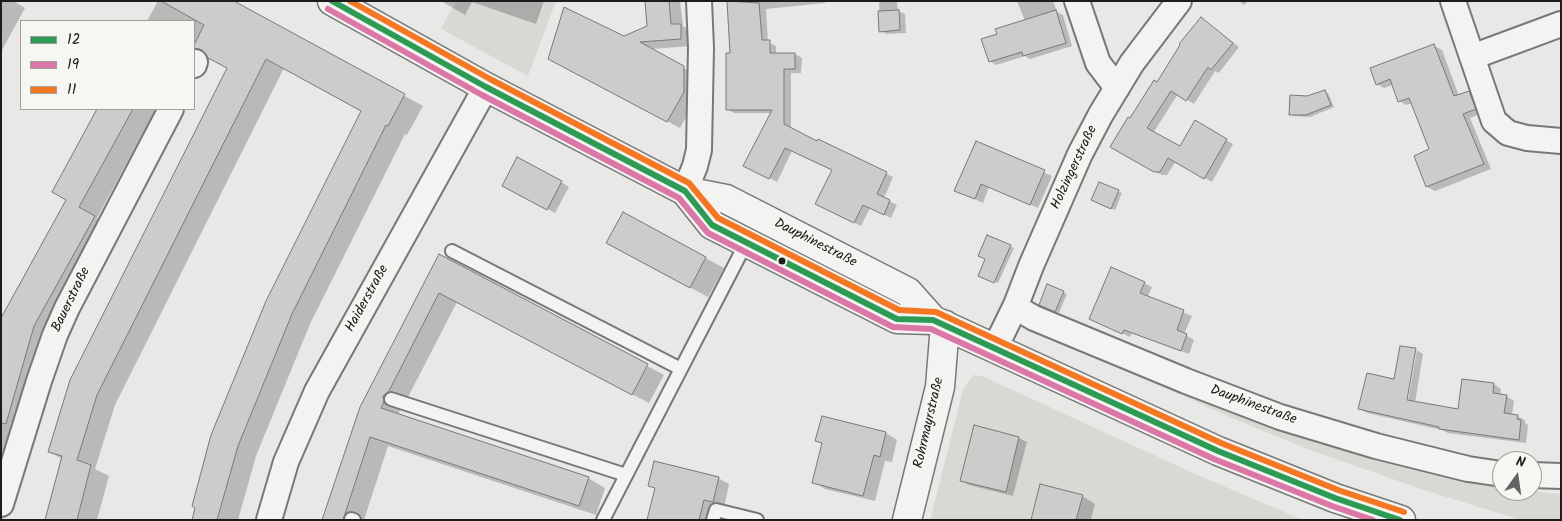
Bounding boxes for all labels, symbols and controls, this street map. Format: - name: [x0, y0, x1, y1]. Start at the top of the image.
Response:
- legend: [20, 20, 195, 110]
- text: 12: [67, 28, 80, 52]
- text: 19: [67, 53, 79, 77]
- text: 11: [67, 78, 76, 102]
- street label: Holzingerstraße: [1048, 123, 1102, 213]
- street label: Dauphinestraße: [771, 216, 859, 272]
- unlabelled marker: [777, 256, 787, 266]
- street label: Haiderstraße: [343, 262, 393, 336]
- street label: Bauerstraße: [49, 265, 95, 335]
- street label: Rohrmayrstraße: [911, 376, 949, 470]
- street label: Dauphinestraße: [1208, 383, 1298, 429]
- north arrow: [1492, 451, 1542, 501]
- text: N: [1513, 451, 1527, 474]

